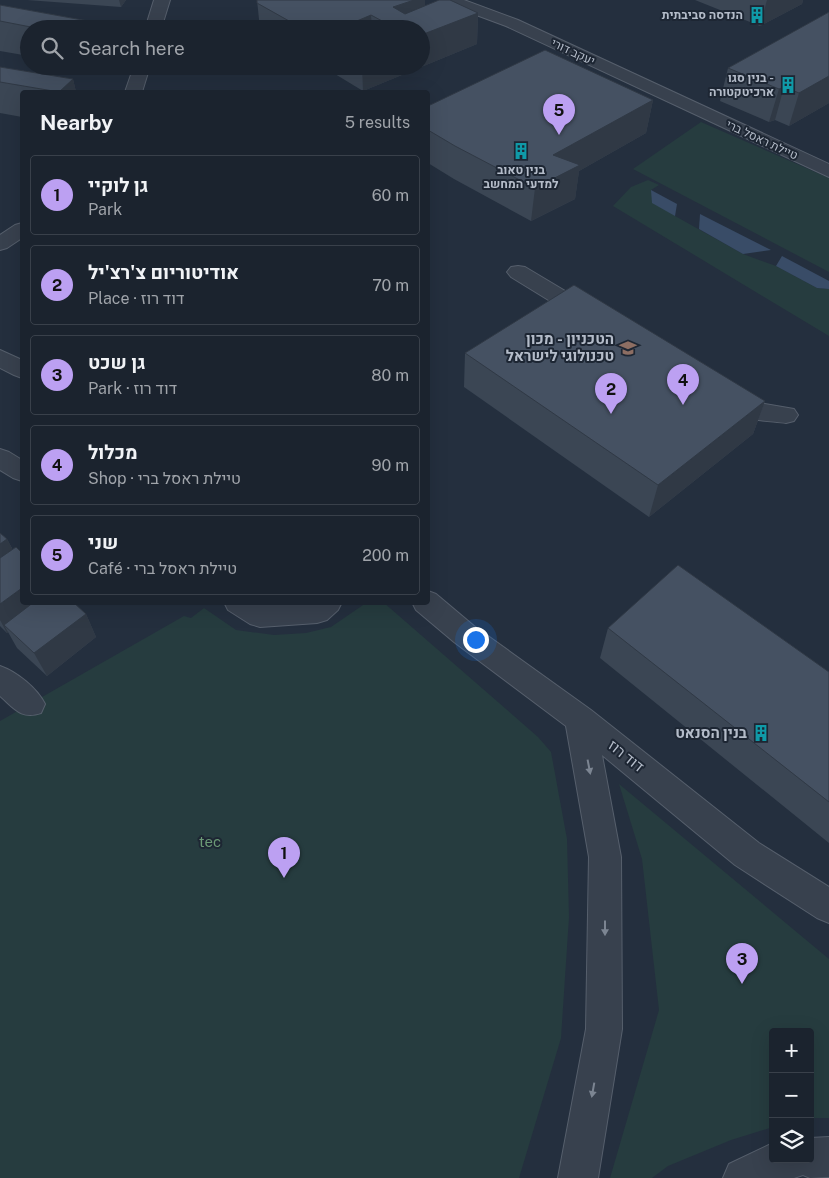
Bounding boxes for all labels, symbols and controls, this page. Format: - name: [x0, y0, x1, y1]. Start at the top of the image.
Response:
- building icon: הנדסה סביבתית: [747, 5, 767, 25]
- place label: הנדסה סביבתית: [662, 8, 743, 22]
- search box: [20, 20, 430, 75]
- icon: search: [38, 34, 66, 62]
- street label: יעקב דורי: [549, 36, 597, 68]
- text: Search here: [78, 37, 185, 59]
- place label: בנין סגו - ארכיטקטורה: [709, 71, 774, 99]
- building icon: בנין סגו - ארכיטקטורה: [778, 75, 798, 95]
- pin: 5: [543, 94, 575, 135]
- text: Nearby: [40, 110, 113, 135]
- text: 5 results: [345, 113, 410, 132]
- street label: טיילת ראסל ברי: [724, 117, 800, 163]
- building icon: בנין טאוב למדעי המחשב: [511, 141, 531, 161]
- place label: בנין טאוב למדעי המחשב: [483, 163, 559, 191]
- text: גן לוקיי: [88, 174, 148, 196]
- text: 1: [54, 186, 60, 205]
- text: 60 m: [372, 186, 409, 205]
- text: Park: [88, 200, 122, 219]
- text: אודיטוריום צ'רצ'יל: [88, 261, 239, 283]
- text: 2: [52, 276, 62, 295]
- text: 70 m: [372, 276, 409, 295]
- text: Place · דוד רוז: [88, 289, 184, 308]
- place label: הטכניון - מכון טכנולוגי לישראל: [506, 330, 614, 364]
- school or university icon: הטכניון - מכון טכנולוגי לישראל: [618, 338, 638, 358]
- text: גן שכט: [88, 351, 146, 373]
- pin: 4: [667, 364, 699, 405]
- text: 3: [52, 366, 62, 385]
- text: 80 m: [371, 366, 409, 385]
- pin: 2: [595, 373, 627, 414]
- text: Park · דוד רוז: [88, 379, 177, 398]
- text: מכלול: [88, 441, 138, 463]
- text: 4: [52, 456, 62, 475]
- text: 90 m: [372, 456, 409, 475]
- text: Shop · טיילת ראסל ברי: [88, 469, 241, 488]
- text: שני: [88, 531, 118, 553]
- text: 5: [52, 546, 62, 565]
- text: 200 m: [362, 546, 409, 565]
- text: Café · טיילת ראסל ברי: [88, 559, 237, 578]
- your location: [463, 627, 489, 653]
- building icon: בנין הסנאט: [751, 723, 771, 743]
- place label: בנין הסנאט: [675, 724, 747, 741]
- street label: דוד רוז: [605, 736, 648, 775]
- one-way arrow: [585, 759, 593, 775]
- park label: tec: [199, 833, 221, 850]
- pin: 1: [268, 837, 300, 878]
- one-way arrow: [601, 920, 609, 936]
- pin: 3: [726, 943, 758, 984]
- map controls: [769, 1028, 814, 1163]
- button: +: [769, 1028, 814, 1073]
- button: −: [769, 1073, 814, 1118]
- one-way arrow: [589, 1082, 597, 1098]
- button: layers: [769, 1118, 814, 1163]

